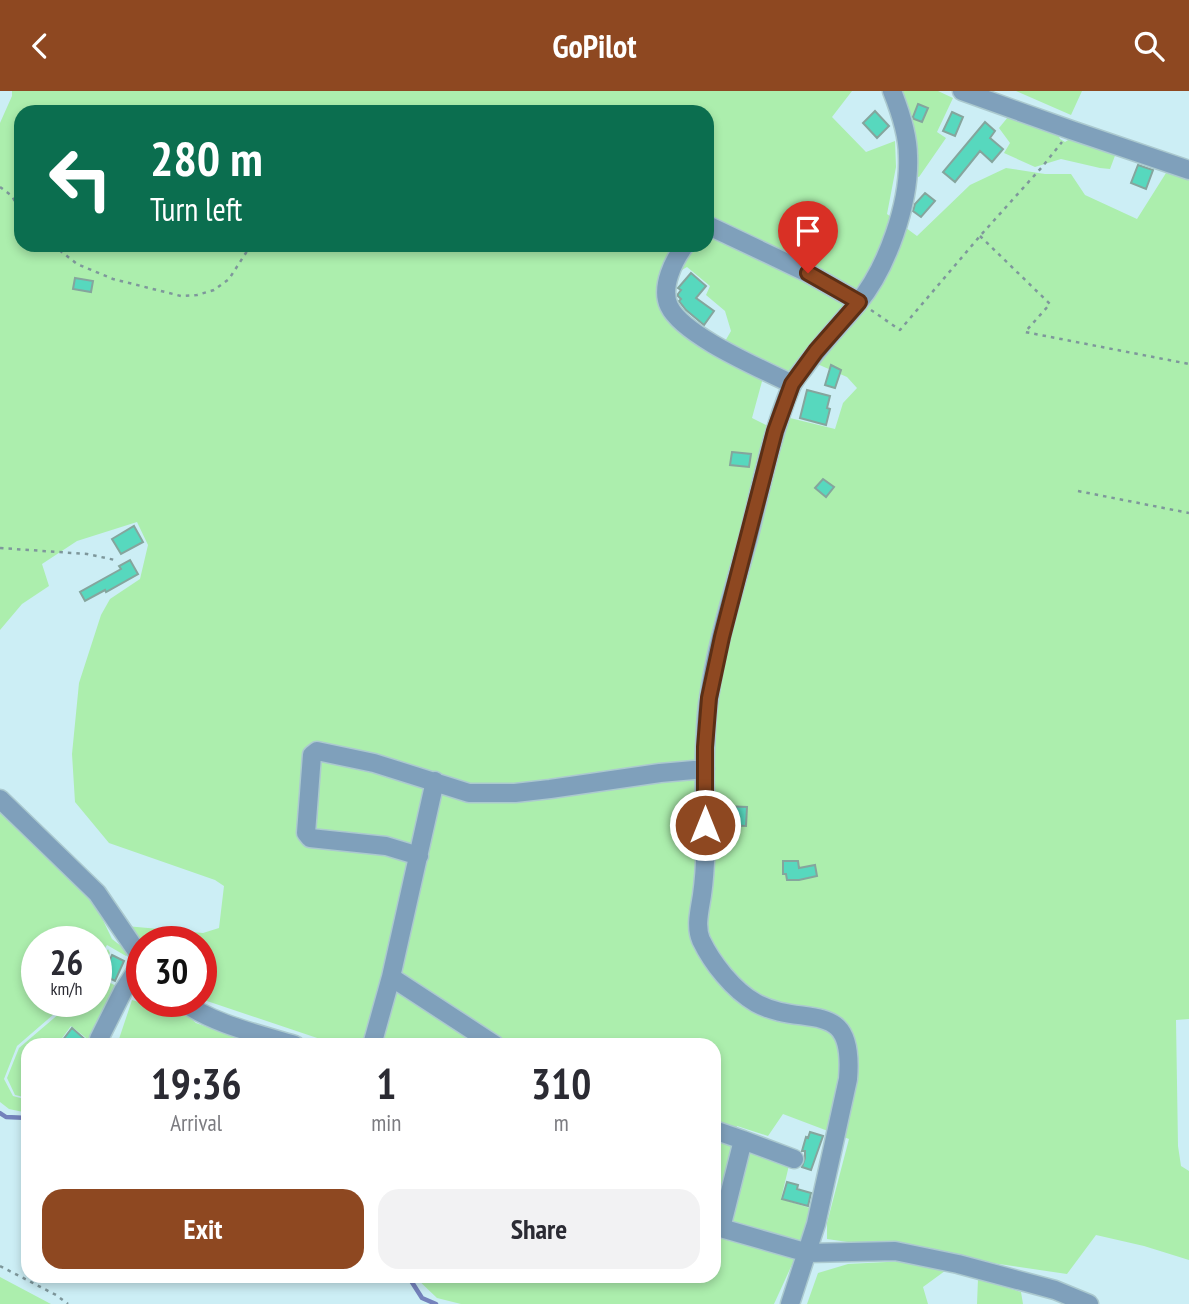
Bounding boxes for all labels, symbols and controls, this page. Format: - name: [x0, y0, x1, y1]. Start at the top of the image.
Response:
- text: GoPilot: [552, 25, 637, 67]
- icon: back: [21, 27, 59, 65]
- icon: search: [1130, 27, 1168, 65]
- text: 280 m: [150, 126, 263, 190]
- icon: left: [35, 133, 126, 224]
- text: Turn left: [150, 188, 242, 230]
- pin: [778, 201, 838, 273]
- icon: arrive: [789, 212, 827, 250]
- position arrow: [668, 788, 742, 862]
- speed limit sign: 30: [126, 926, 217, 1017]
- text: 26: [50, 939, 83, 985]
- text: km/h: [51, 977, 82, 1000]
- text: 19:36: [151, 1056, 242, 1111]
- text: 1: [376, 1056, 396, 1111]
- text: 310: [531, 1056, 591, 1111]
- text: Arrival: [170, 1108, 222, 1137]
- text: min: [371, 1108, 401, 1137]
- text: m: [554, 1108, 569, 1137]
- button: Exit: [42, 1189, 364, 1269]
- button: Share: [378, 1189, 700, 1269]

